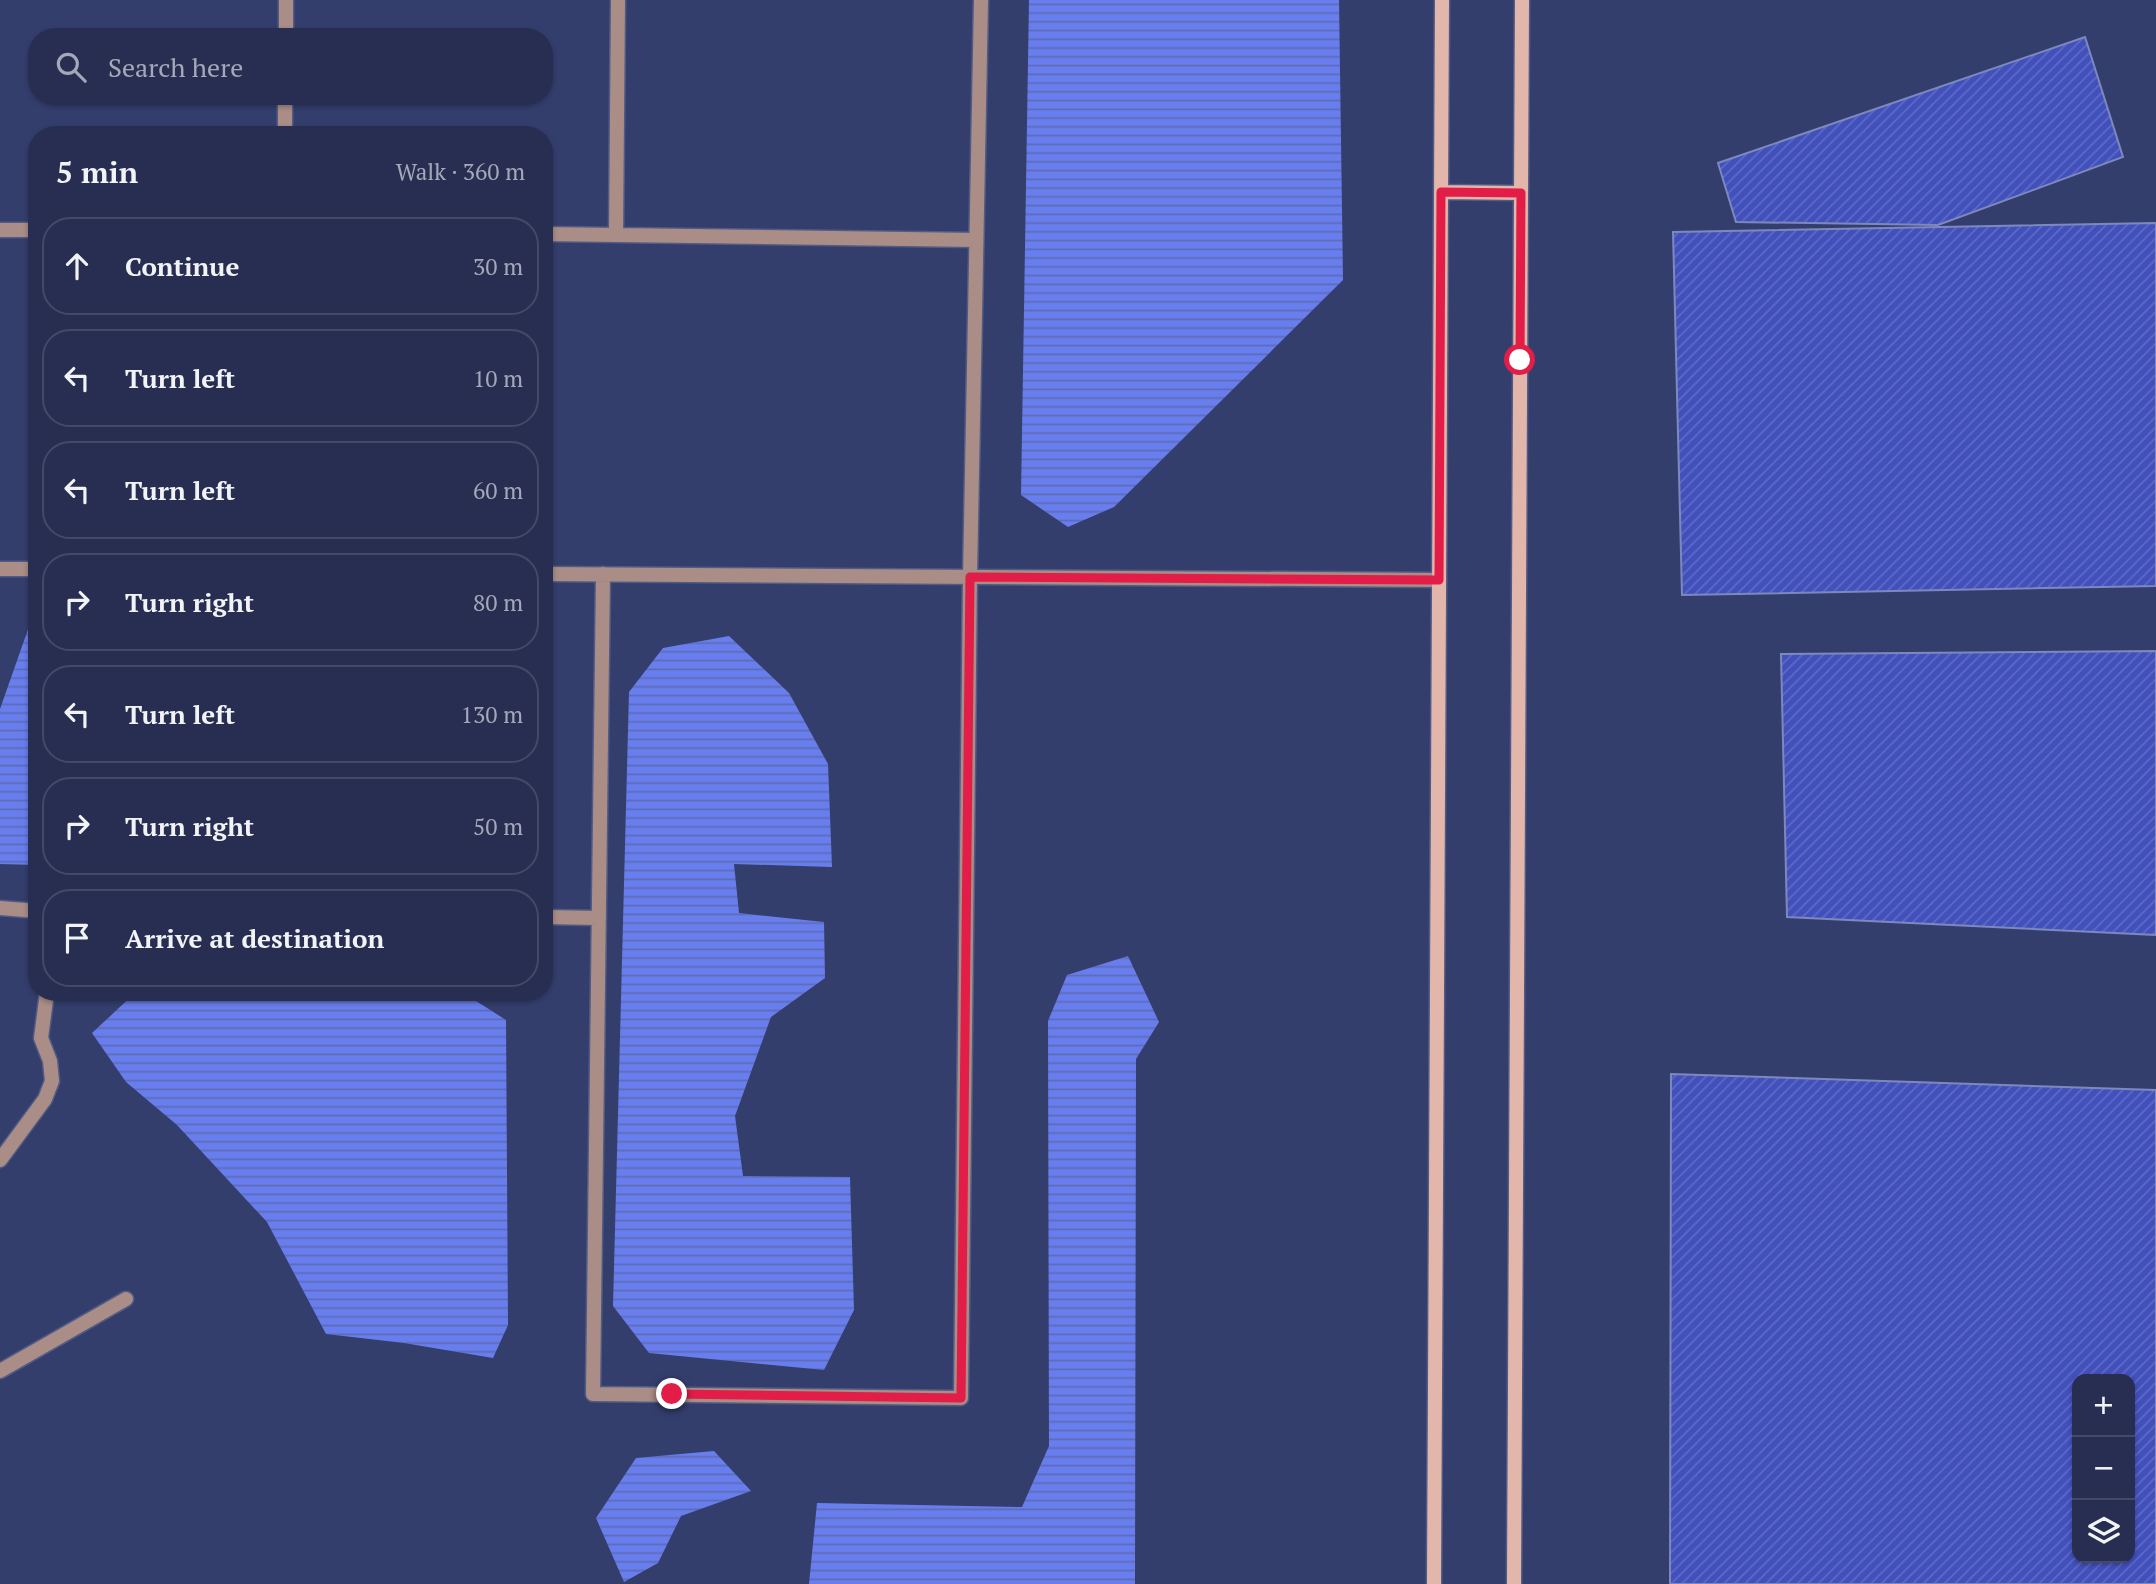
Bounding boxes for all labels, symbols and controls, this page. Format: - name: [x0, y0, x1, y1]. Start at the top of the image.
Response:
- search box: [28, 28, 553, 105]
- icon: search: [52, 48, 90, 86]
- text: Search here: [108, 50, 243, 84]
- text: 5 min: [56, 152, 138, 192]
- text: Walk · 360 m: [396, 156, 525, 187]
- icon: ahead: [58, 247, 96, 285]
- text: Continue: [125, 249, 239, 283]
- text: 30 m: [473, 251, 523, 282]
- route start: [1504, 344, 1535, 375]
- icon: left: [58, 359, 96, 397]
- text: Turn left: [125, 361, 235, 395]
- text: 10 m: [473, 363, 523, 394]
- icon: left: [58, 471, 96, 509]
- text: Turn left: [125, 473, 235, 507]
- text: 60 m: [473, 475, 523, 506]
- icon: right: [58, 583, 96, 621]
- text: Turn right: [125, 585, 254, 619]
- text: 80 m: [473, 587, 523, 618]
- icon: left: [58, 695, 96, 733]
- text: Turn left: [125, 697, 235, 731]
- text: 130 m: [461, 699, 523, 730]
- icon: right: [58, 807, 96, 845]
- text: Turn right: [125, 809, 254, 843]
- text: 50 m: [473, 811, 523, 842]
- icon: arrive: [58, 919, 96, 957]
- text: Arrive at destination: [125, 921, 384, 955]
- map controls: [2072, 1374, 2135, 1563]
- button: +: [2072, 1374, 2135, 1437]
- route end: [656, 1378, 687, 1409]
- button: −: [2072, 1437, 2135, 1500]
- button: layers: [2072, 1500, 2135, 1563]

